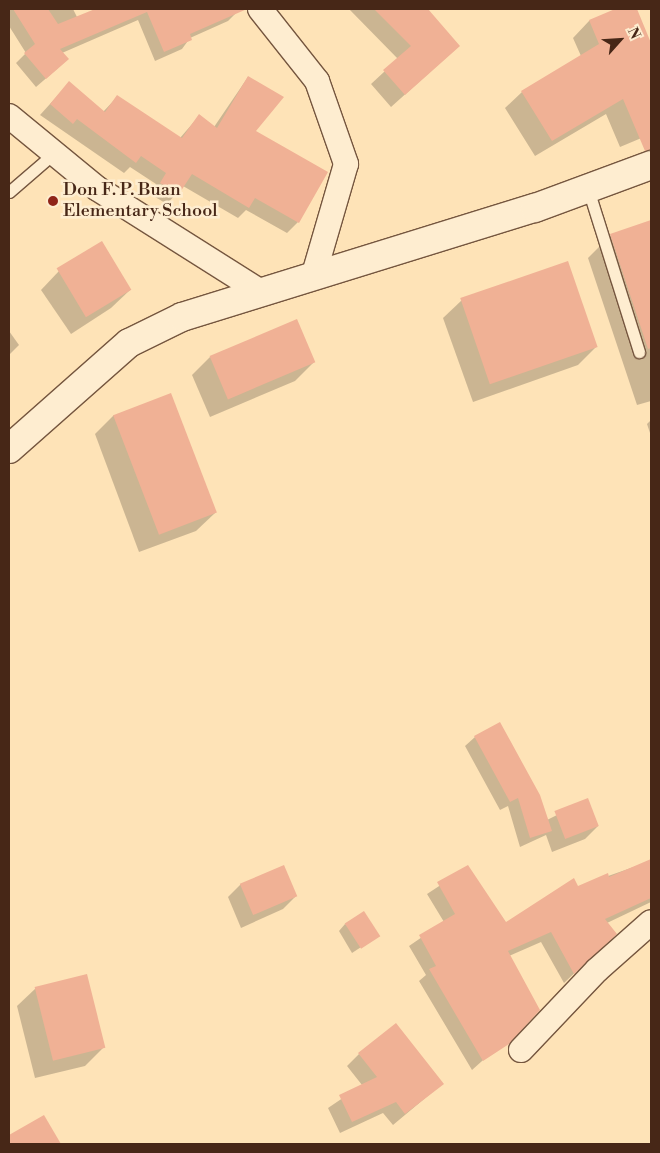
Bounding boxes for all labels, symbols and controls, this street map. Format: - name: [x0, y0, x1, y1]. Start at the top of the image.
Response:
- north arrow: [595, 15, 645, 65]
- text: N: [623, 24, 644, 42]
- place label: Don F. P. Buan Elementary School: [63, 180, 218, 222]
- marker: Don F. P. Buan Elementary School: [47, 195, 59, 207]

